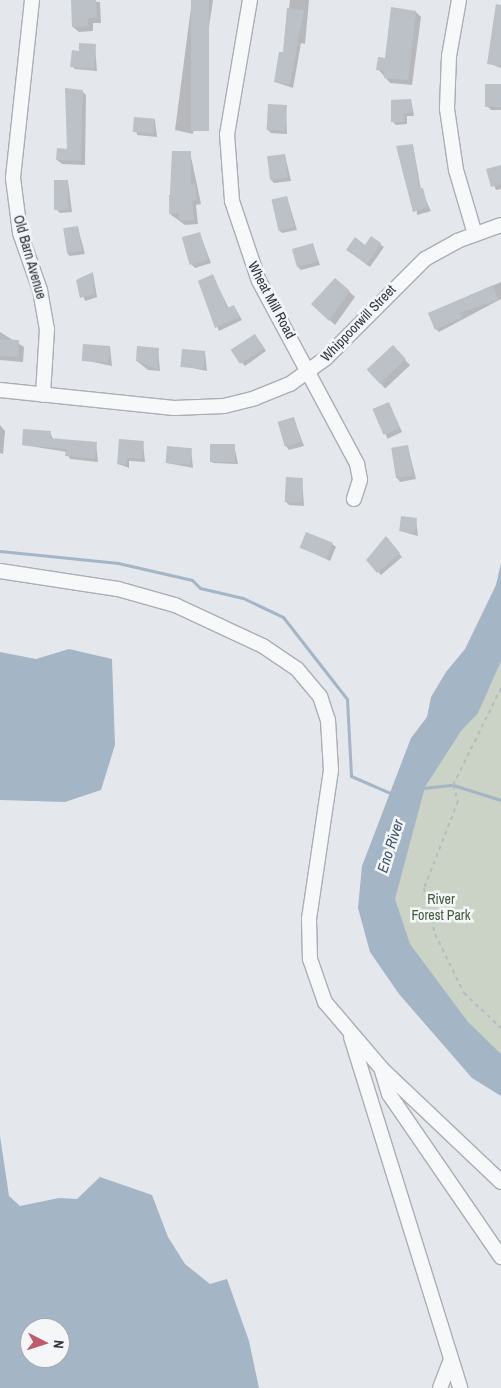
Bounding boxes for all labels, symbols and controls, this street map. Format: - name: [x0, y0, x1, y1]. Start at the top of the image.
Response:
- street label: Old Barn Avenue: [10, 213, 50, 301]
- street label: Wheat Mill Road: [245, 259, 299, 341]
- street label: Whippoorwill Street: [317, 281, 399, 365]
- water label: Eno River: [373, 817, 407, 875]
- park label: River Forest Park: [412, 891, 470, 924]
- north arrow: [20, 1318, 70, 1368]
- text: N: [50, 1339, 68, 1349]

